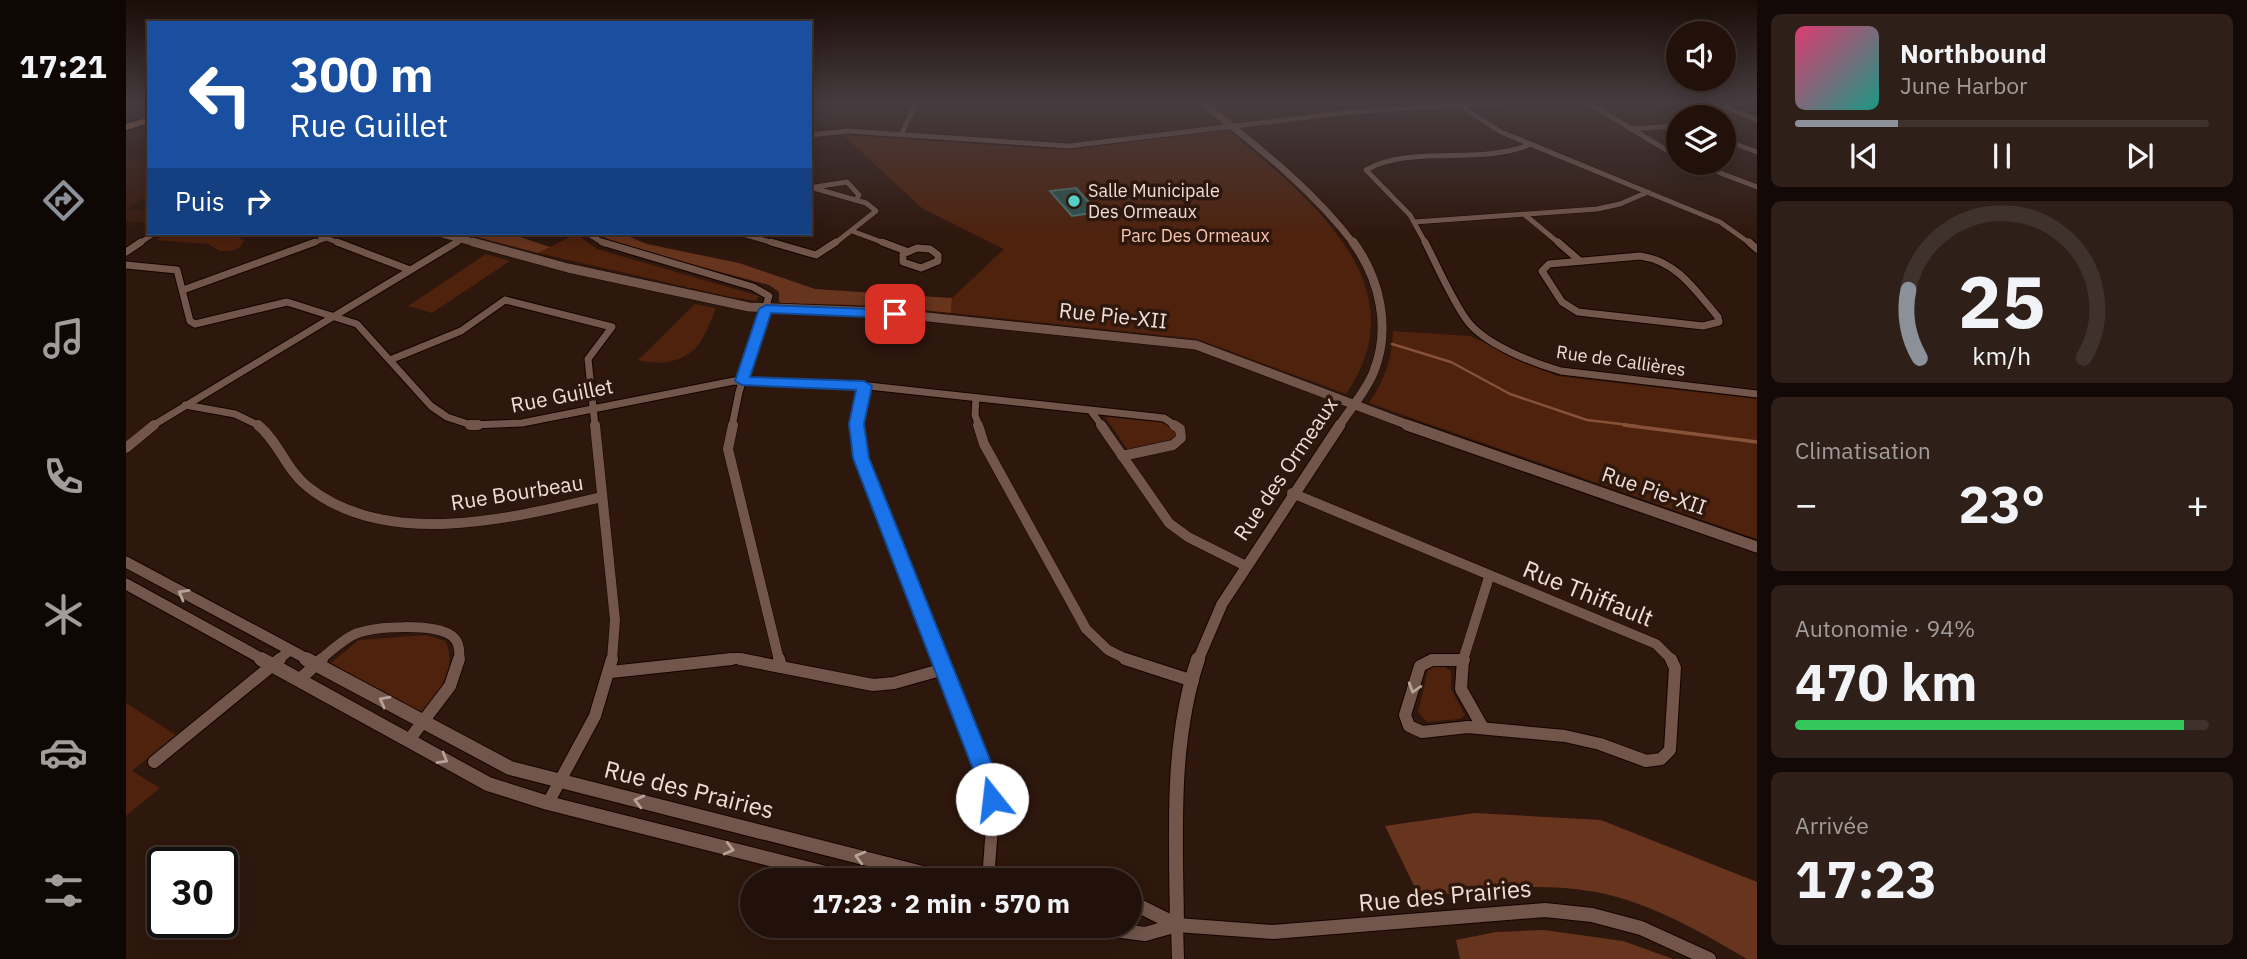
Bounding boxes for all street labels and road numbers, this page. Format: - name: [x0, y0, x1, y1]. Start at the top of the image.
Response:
- street label: Rue Pie-XII: [1058, 295, 1169, 335]
- street label: Rue de Callières: [1555, 340, 1687, 381]
- street label: Rue Guillet: [508, 371, 615, 419]
- street label: Rue des Ormeaux: [1227, 391, 1344, 545]
- street label: Rue Pie-XII: [1598, 459, 1710, 521]
- street label: Rue Bourbeau: [449, 468, 585, 516]
- street label: Rue Thiffault: [1518, 552, 1658, 634]
- street label: Rue des Prairies: [601, 752, 777, 826]
- street label: Rue des Prairies: [1357, 871, 1533, 919]

